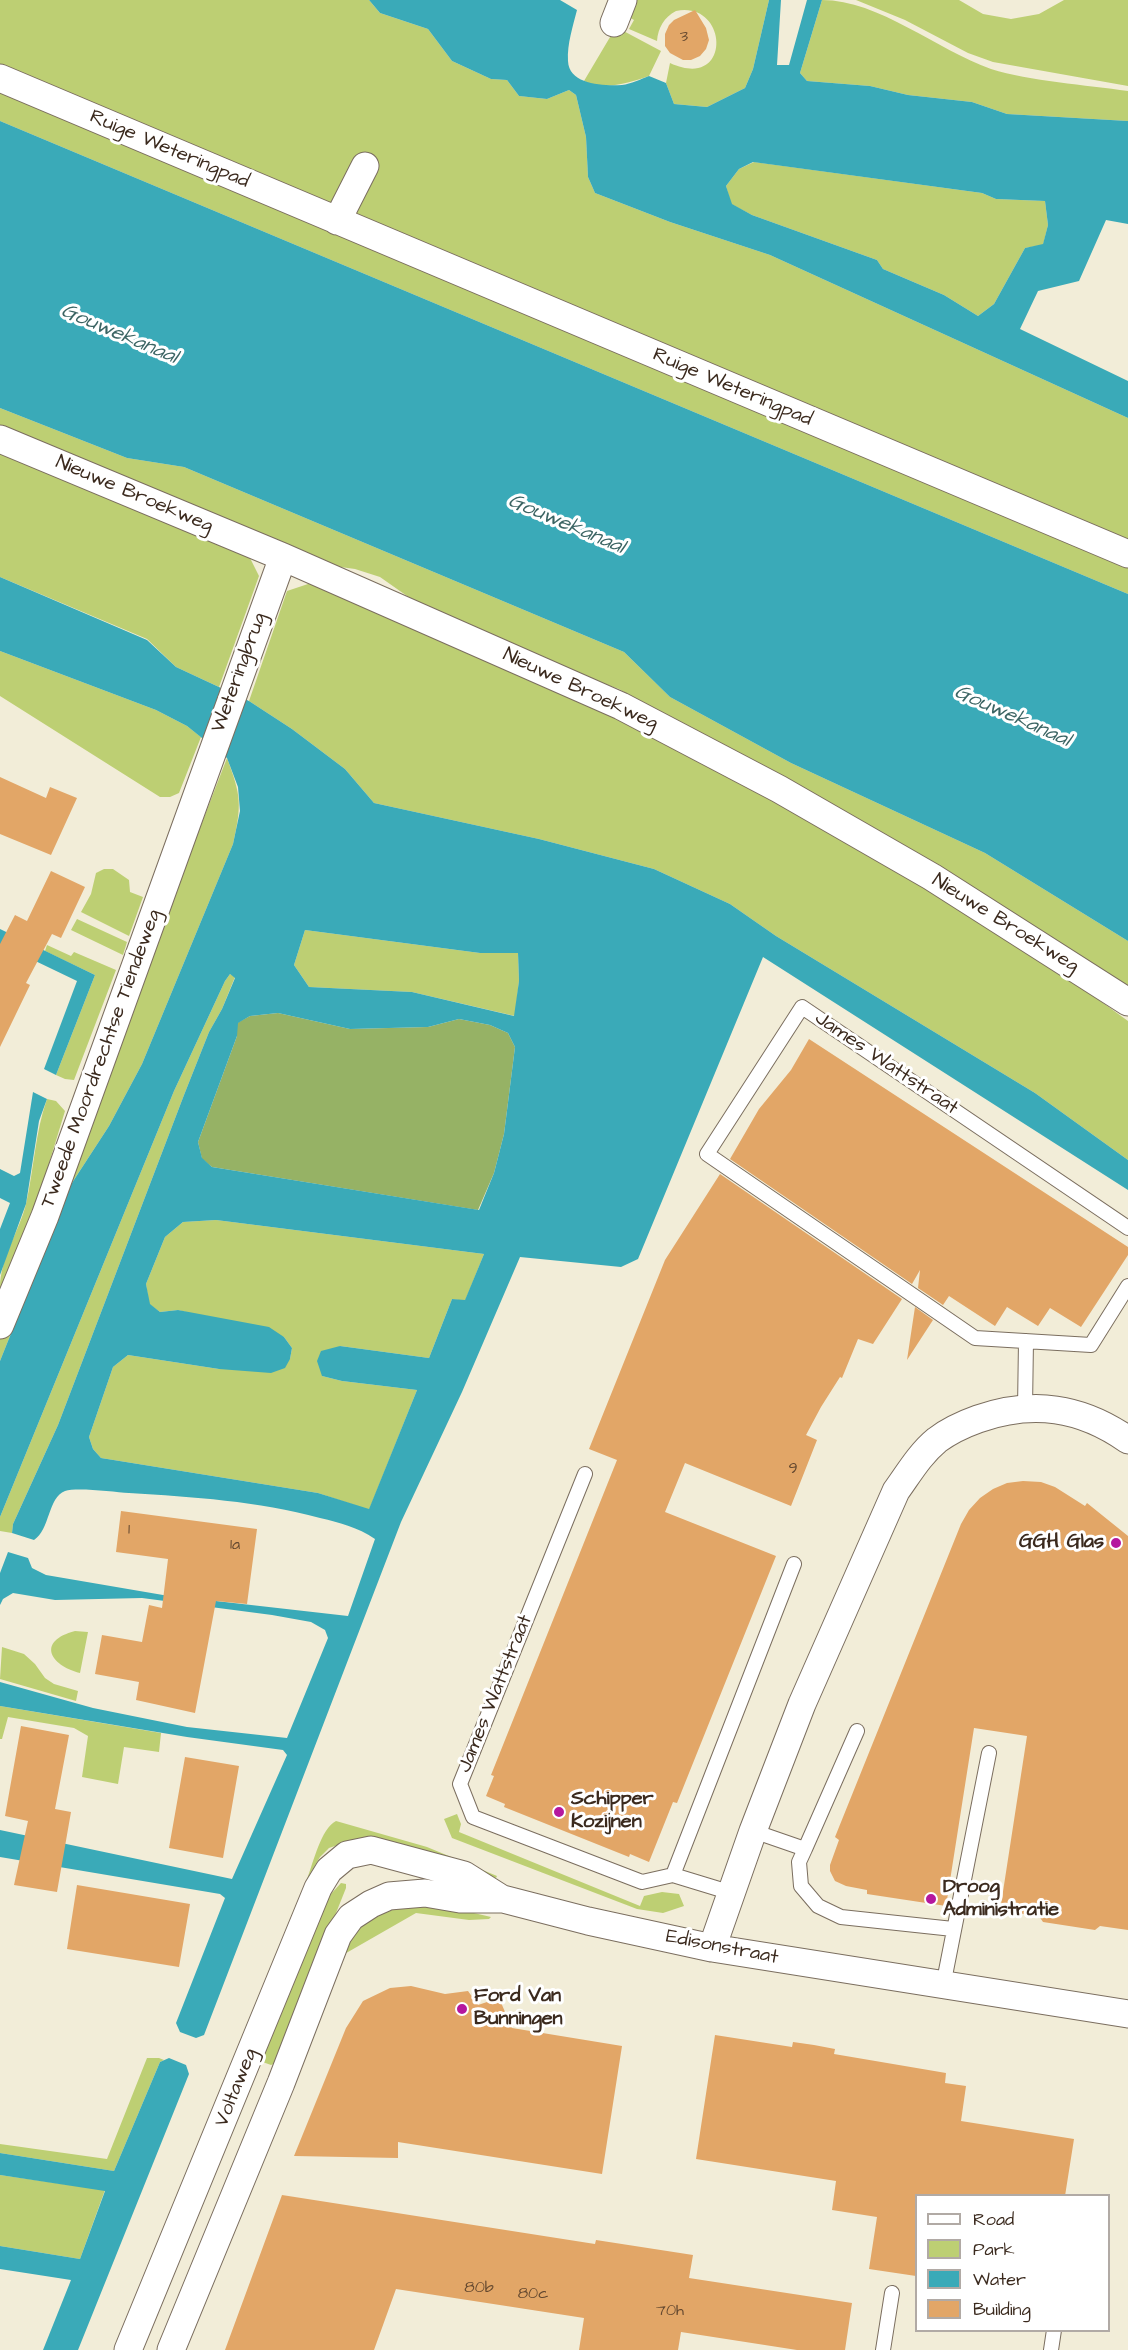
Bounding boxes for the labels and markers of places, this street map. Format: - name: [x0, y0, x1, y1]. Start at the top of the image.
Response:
- place label: GGH Glas: [1019, 1531, 1104, 1555]
- marker: GGH Glas: [1109, 1536, 1123, 1550]
- place label: Schipper Kozijnen: [571, 1788, 654, 1835]
- marker: Schipper Kozijnen: [552, 1805, 566, 1819]
- place label: Droog Administratie: [943, 1876, 1059, 1923]
- marker: Droog Administratie: [924, 1892, 938, 1906]
- place label: Ford Van Bunningen: [474, 1985, 563, 2032]
- marker: Ford Van Bunningen: [455, 2002, 469, 2016]

